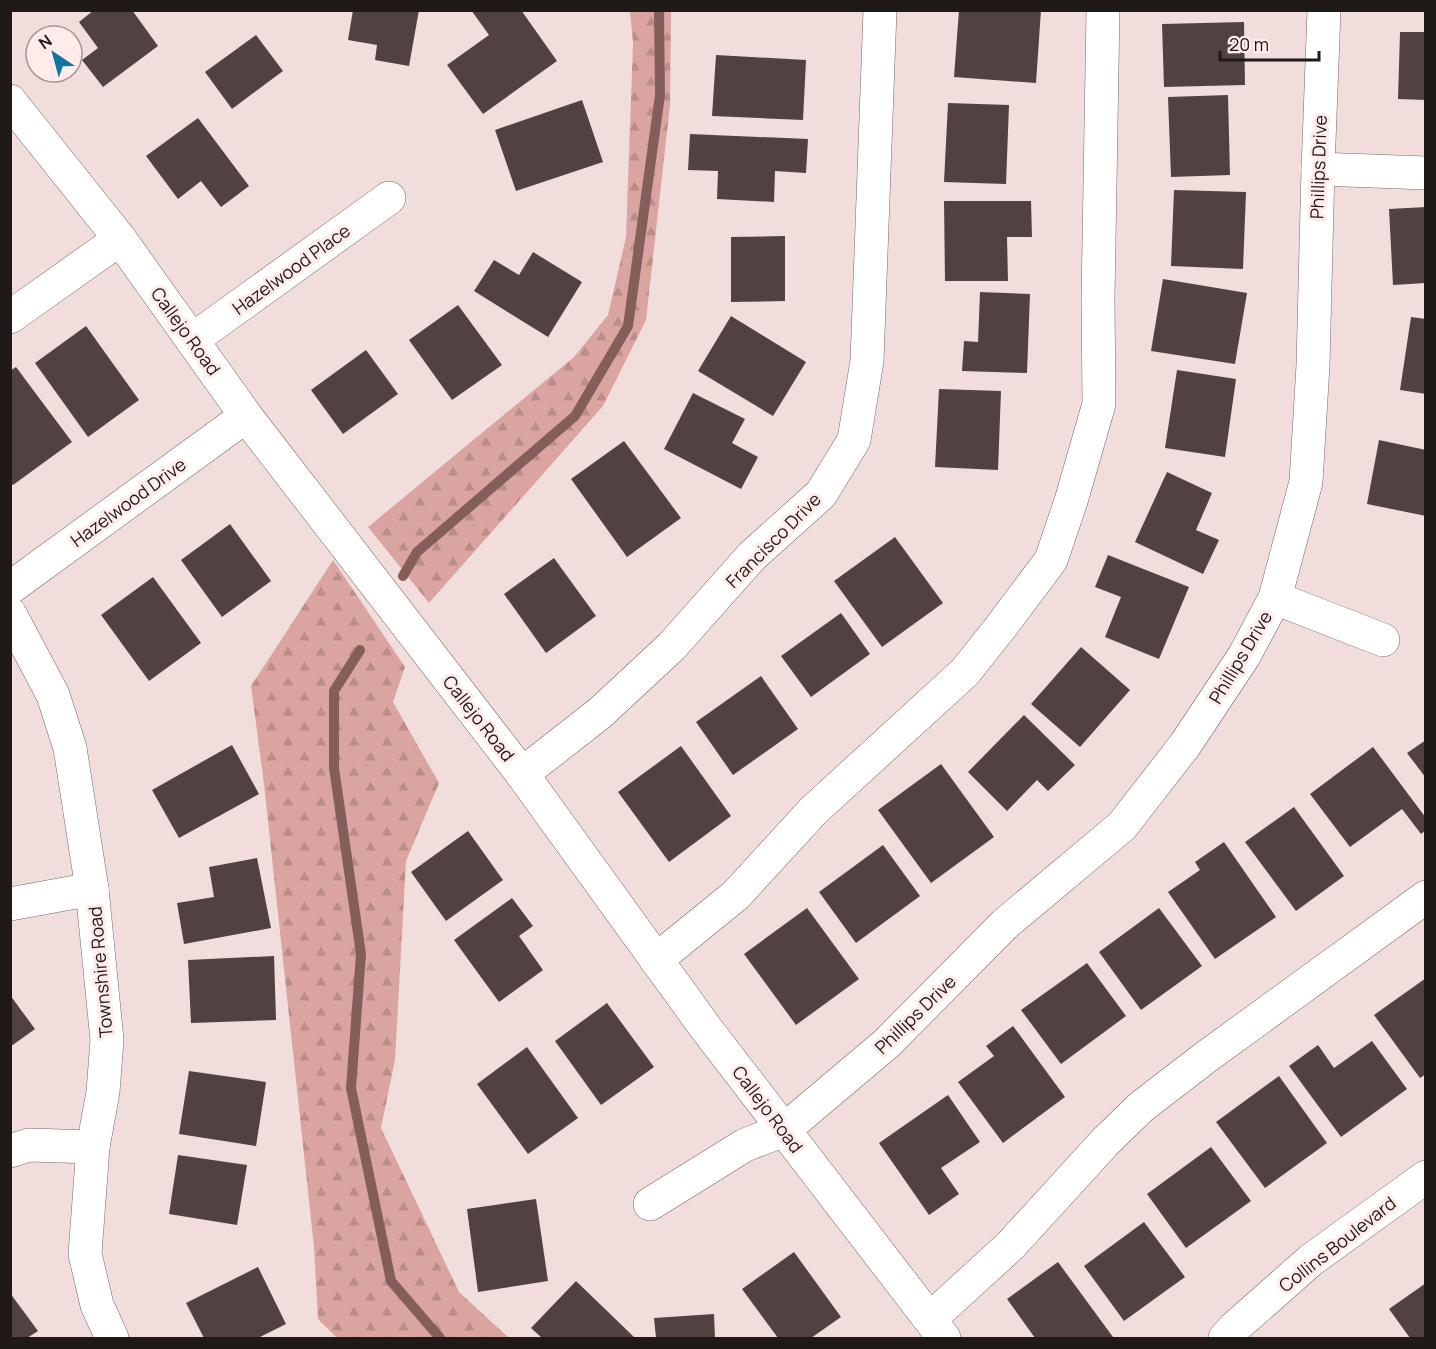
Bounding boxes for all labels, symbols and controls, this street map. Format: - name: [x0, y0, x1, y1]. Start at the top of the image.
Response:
- north arrow: [24, 24, 84, 84]
- scale bar: [1220, 24, 1319, 62]
- text: N: [34, 30, 56, 54]
- text: 20 m: [1229, 32, 1269, 56]
- street label: Phillips Drive: [1304, 115, 1332, 219]
- street label: Hazelwood Place: [227, 218, 355, 320]
- street label: Callejo Road: [146, 282, 226, 380]
- street label: Hazelwood Drive: [66, 452, 190, 552]
- street label: Francisco Drive: [720, 487, 826, 593]
- street label: Phillips Drive: [1203, 606, 1277, 708]
- street label: Callejo Road: [438, 670, 520, 766]
- street label: Townshire Road: [82, 905, 118, 1039]
- street label: Phillips Drive: [869, 969, 961, 1059]
- street label: Callejo Road: [727, 1061, 809, 1157]
- street label: Collins Boulevard: [1274, 1191, 1400, 1297]

